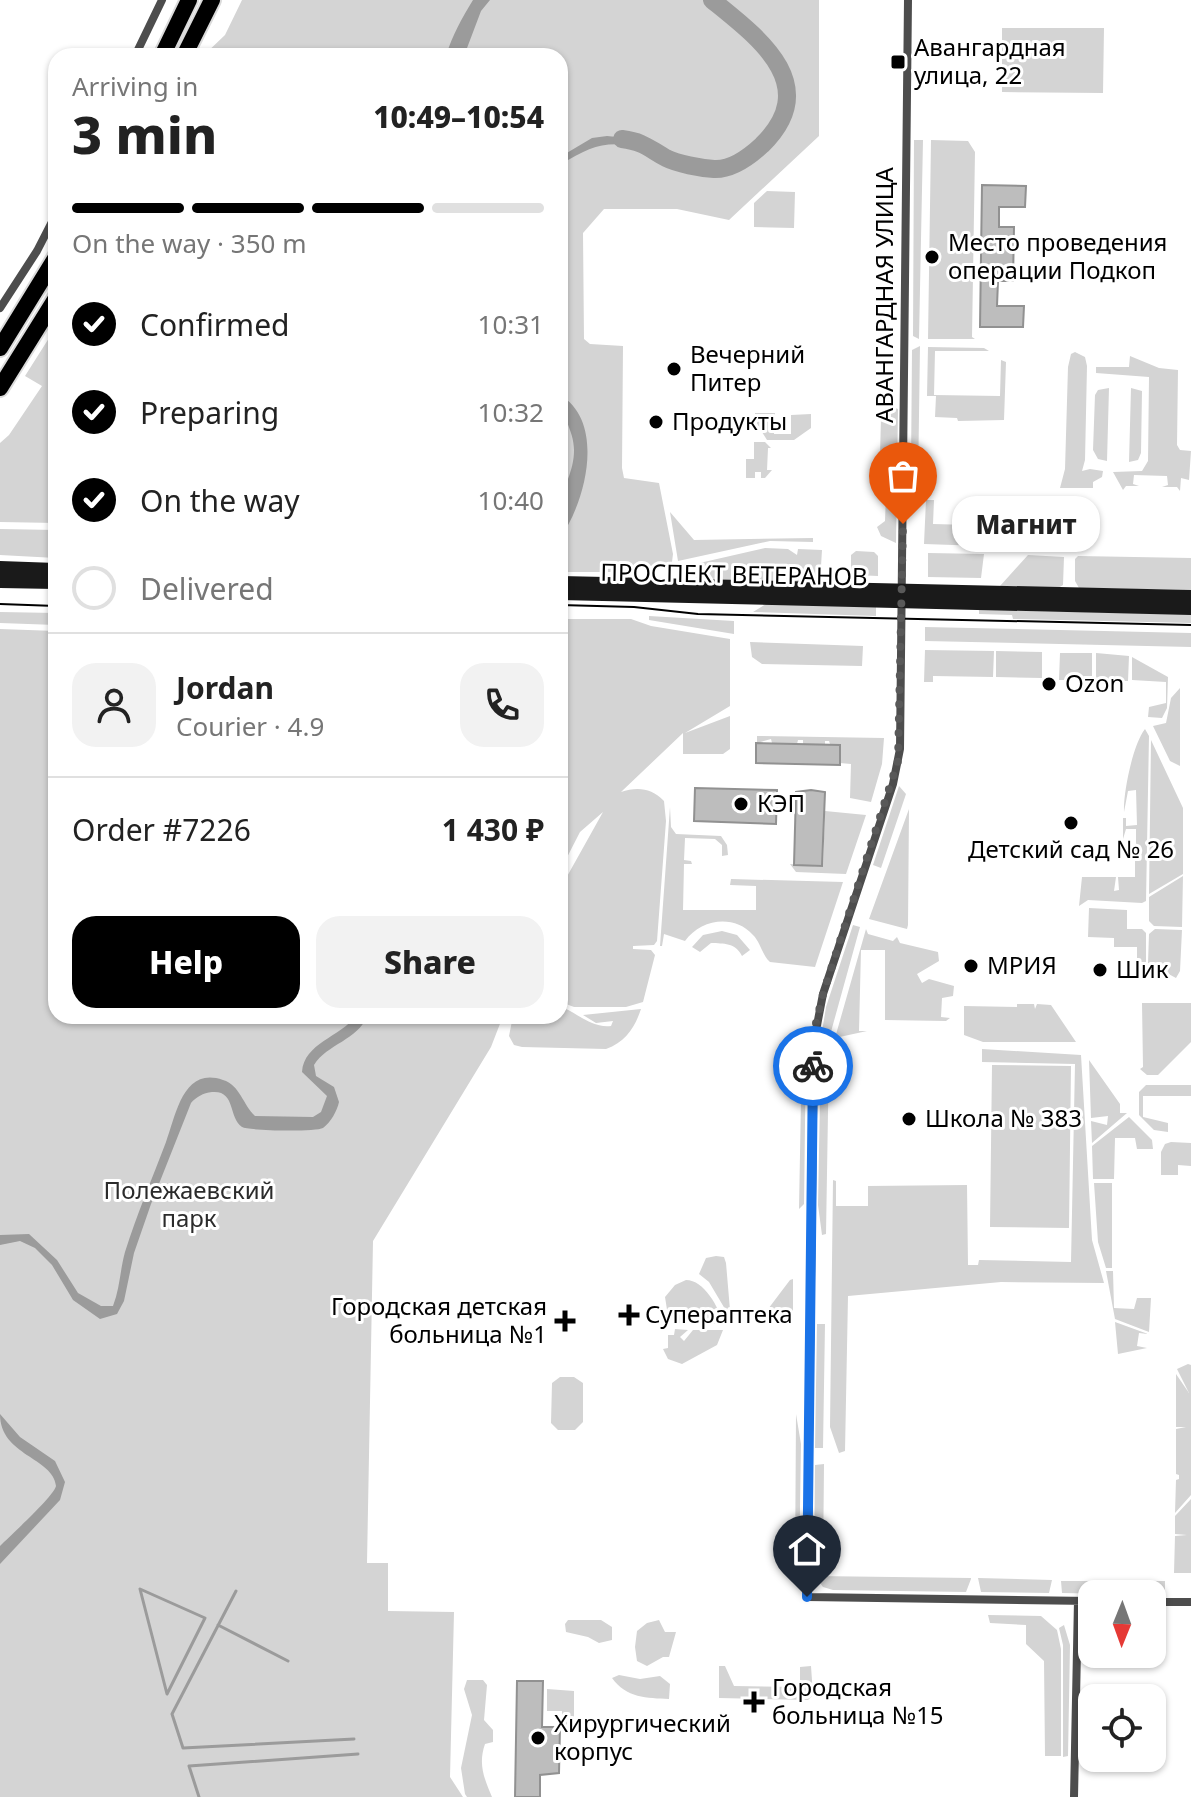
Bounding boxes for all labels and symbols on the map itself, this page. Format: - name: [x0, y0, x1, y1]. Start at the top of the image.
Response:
- place label: Авангардная улица, 22: [914, 30, 1066, 91]
- marker: Авангардная улица, 22: [889, 53, 907, 71]
- street label: АВАНГАРДНАЯ УЛИЦА: [867, 166, 900, 423]
- place label: Место проведения операции Подкоп: [948, 225, 1167, 286]
- marker: Место проведения операции Подкоп: [923, 248, 941, 266]
- place label: Вечерний Питер: [690, 337, 805, 398]
- marker: Вечерний Питер: [665, 360, 683, 378]
- place label: Продукты: [672, 404, 787, 437]
- marker: Продукты: [647, 413, 665, 431]
- pin: [869, 442, 937, 524]
- callout: Магнит: [951, 496, 1099, 552]
- street label: ПРОСПЕКТ ВЕТЕРАНОВ: [600, 555, 868, 592]
- place label: Ozon: [1065, 666, 1124, 699]
- marker: Ozon: [1040, 675, 1058, 693]
- place label: КЭП: [757, 786, 805, 819]
- marker: КЭП: [732, 795, 750, 813]
- marker: Детский сад № 26: [1062, 814, 1080, 832]
- place label: Детский сад № 26: [968, 832, 1174, 865]
- place label: МРИЯ: [987, 948, 1057, 981]
- place label: Шик: [1116, 952, 1169, 985]
- marker: МРИЯ: [962, 957, 980, 975]
- marker: Шик: [1091, 961, 1109, 979]
- courier: [773, 1026, 853, 1106]
- place label: Школа № 383: [925, 1101, 1082, 1134]
- marker: Школа № 383: [900, 1110, 918, 1128]
- park label: Полежаевский парк: [104, 1173, 274, 1234]
- place label: Городская детская больница №1: [331, 1289, 547, 1350]
- place label: Супераптека: [645, 1297, 793, 1330]
- marker: Супераптека: [620, 1306, 638, 1324]
- marker: Городская детская больница №1: [554, 1310, 576, 1332]
- pin: [773, 1515, 841, 1597]
- north arrow: [1078, 1580, 1166, 1668]
- place label: Городская больница №15: [772, 1670, 944, 1731]
- marker: Городская больница №15: [743, 1691, 765, 1713]
- place label: Хирургический корпус: [554, 1706, 731, 1767]
- marker: Хирургический корпус: [529, 1729, 547, 1747]

